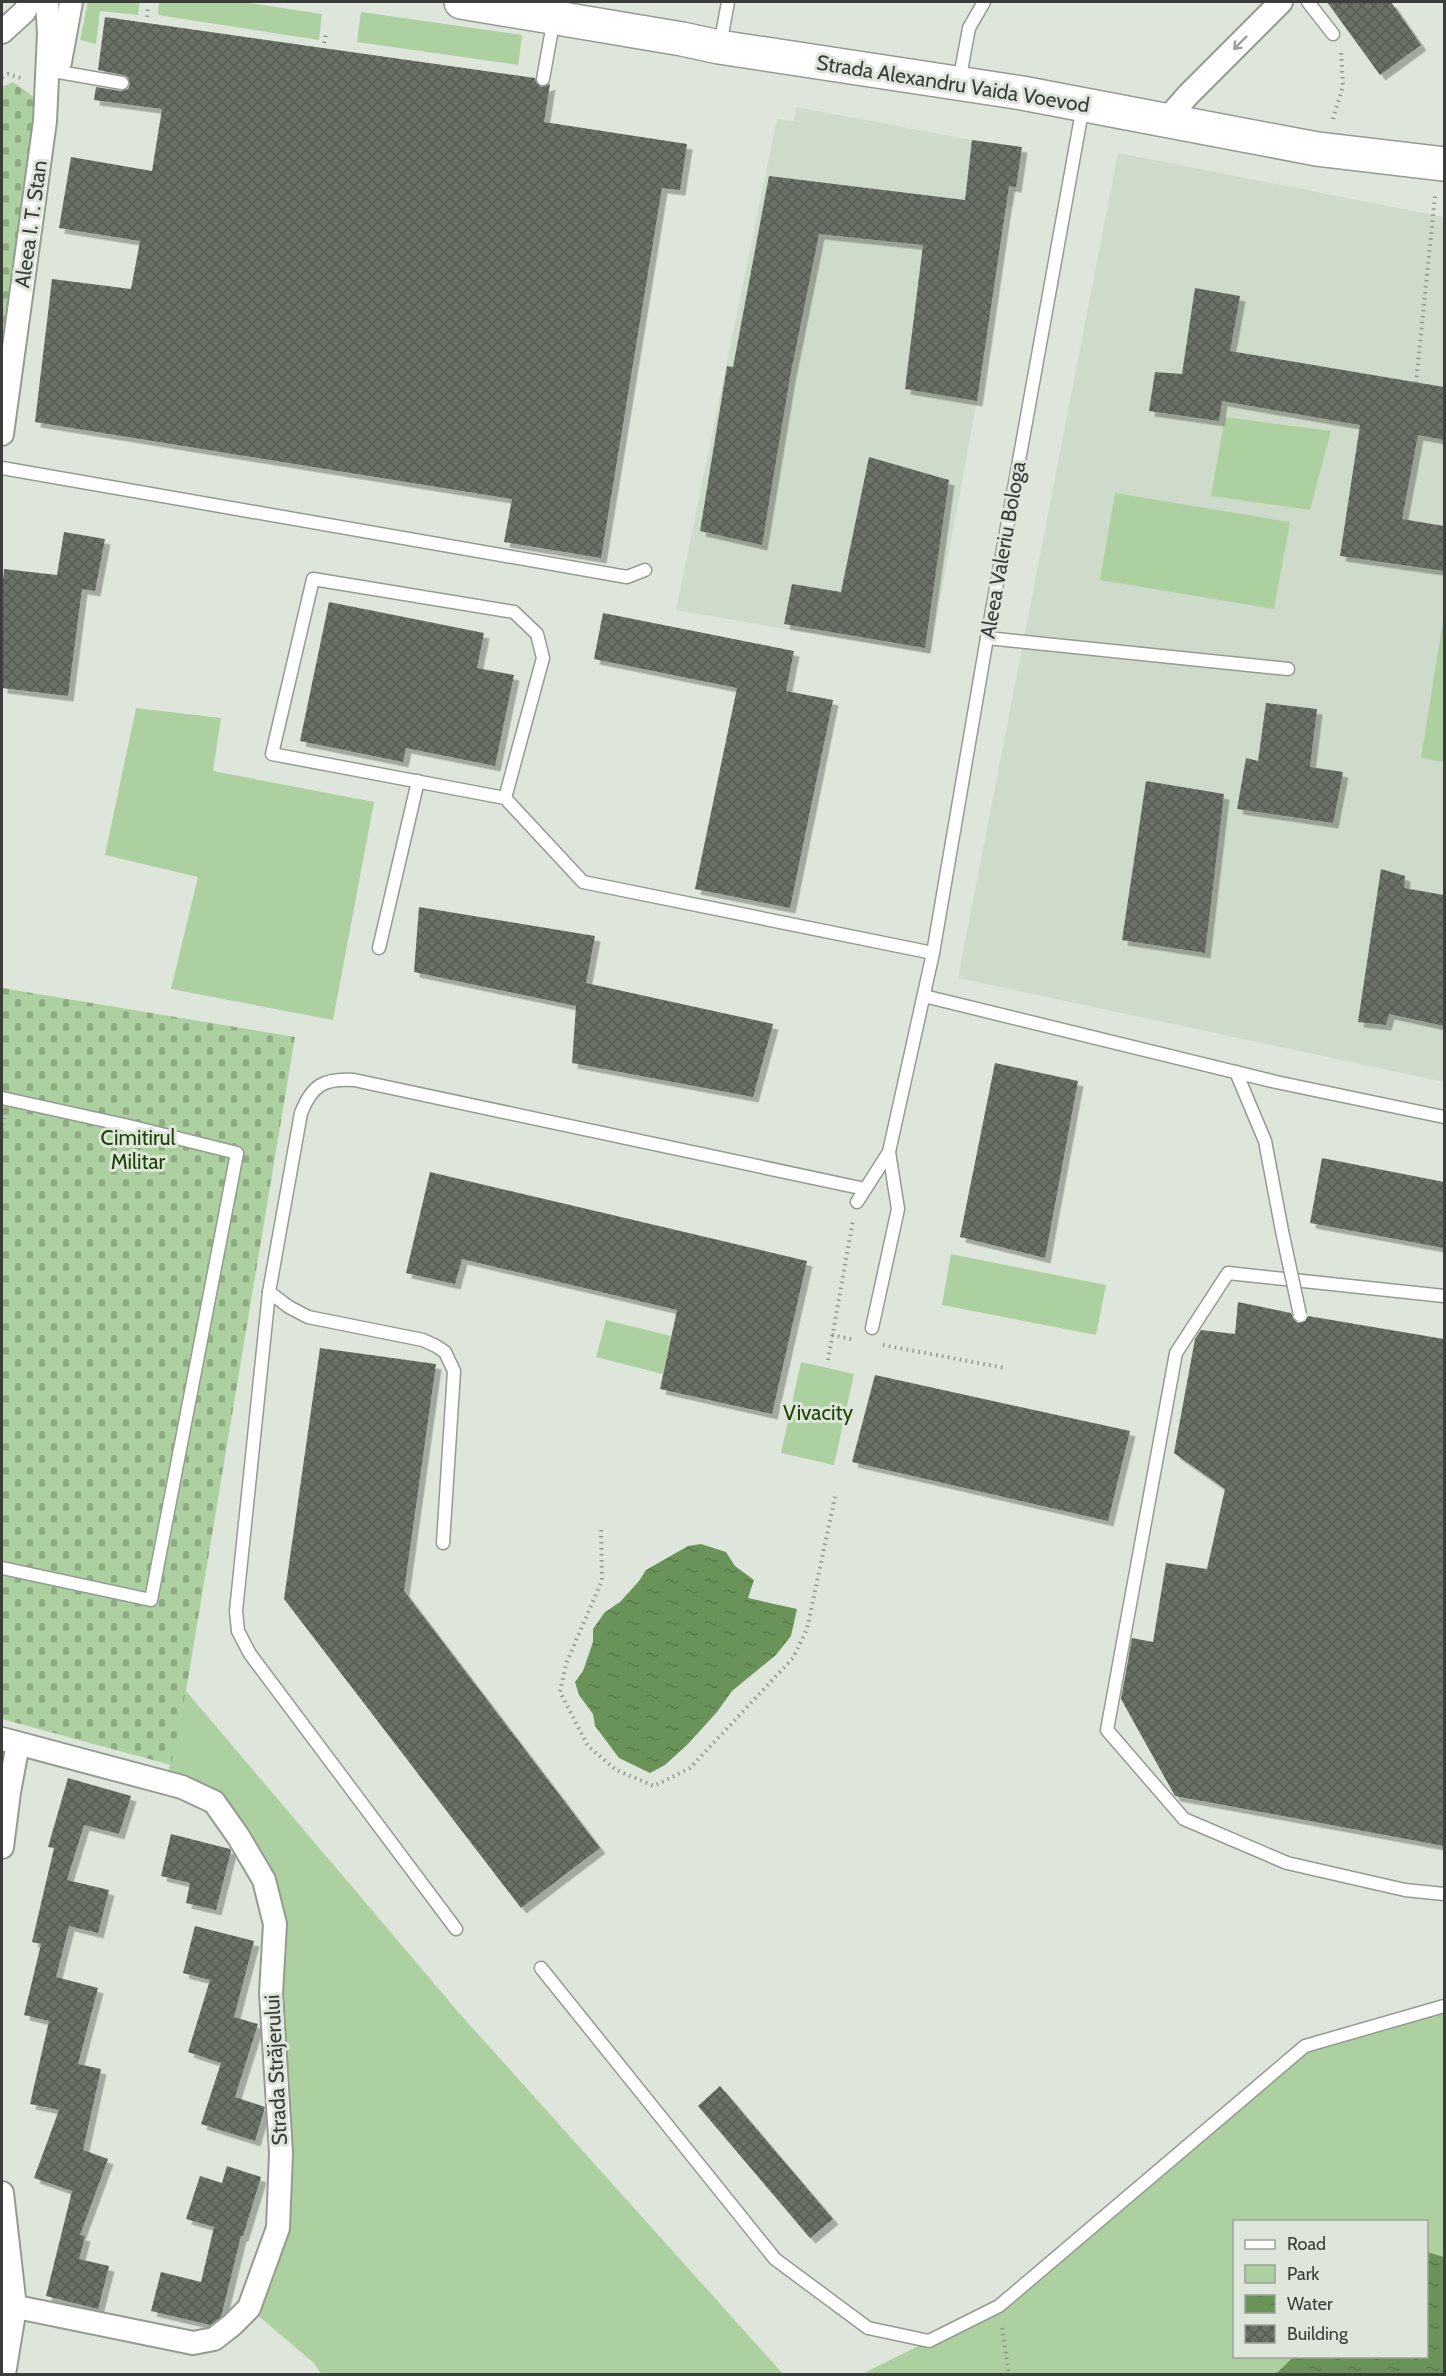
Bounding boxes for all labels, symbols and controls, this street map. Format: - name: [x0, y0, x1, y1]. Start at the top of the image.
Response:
- one-way arrow: [1233, 35, 1248, 50]
- street label: Strada Alexandru Vaida Voevod: [815, 50, 1091, 117]
- street label: Aleea I. T. Stan: [9, 158, 52, 289]
- street label: Aleea Valeriu Bologa: [975, 459, 1030, 640]
- park label: Cimitirul Militar: [100, 1125, 176, 1174]
- park label: Vivacity: [783, 1400, 853, 1425]
- street label: Strada Străjerului: [259, 1994, 293, 2146]
- legend: [1233, 2220, 1428, 2358]
- text: Road: [1287, 2233, 1326, 2255]
- text: Park: [1287, 2263, 1320, 2285]
- text: Water: [1287, 2293, 1333, 2315]
- text: Building: [1287, 2323, 1349, 2345]

